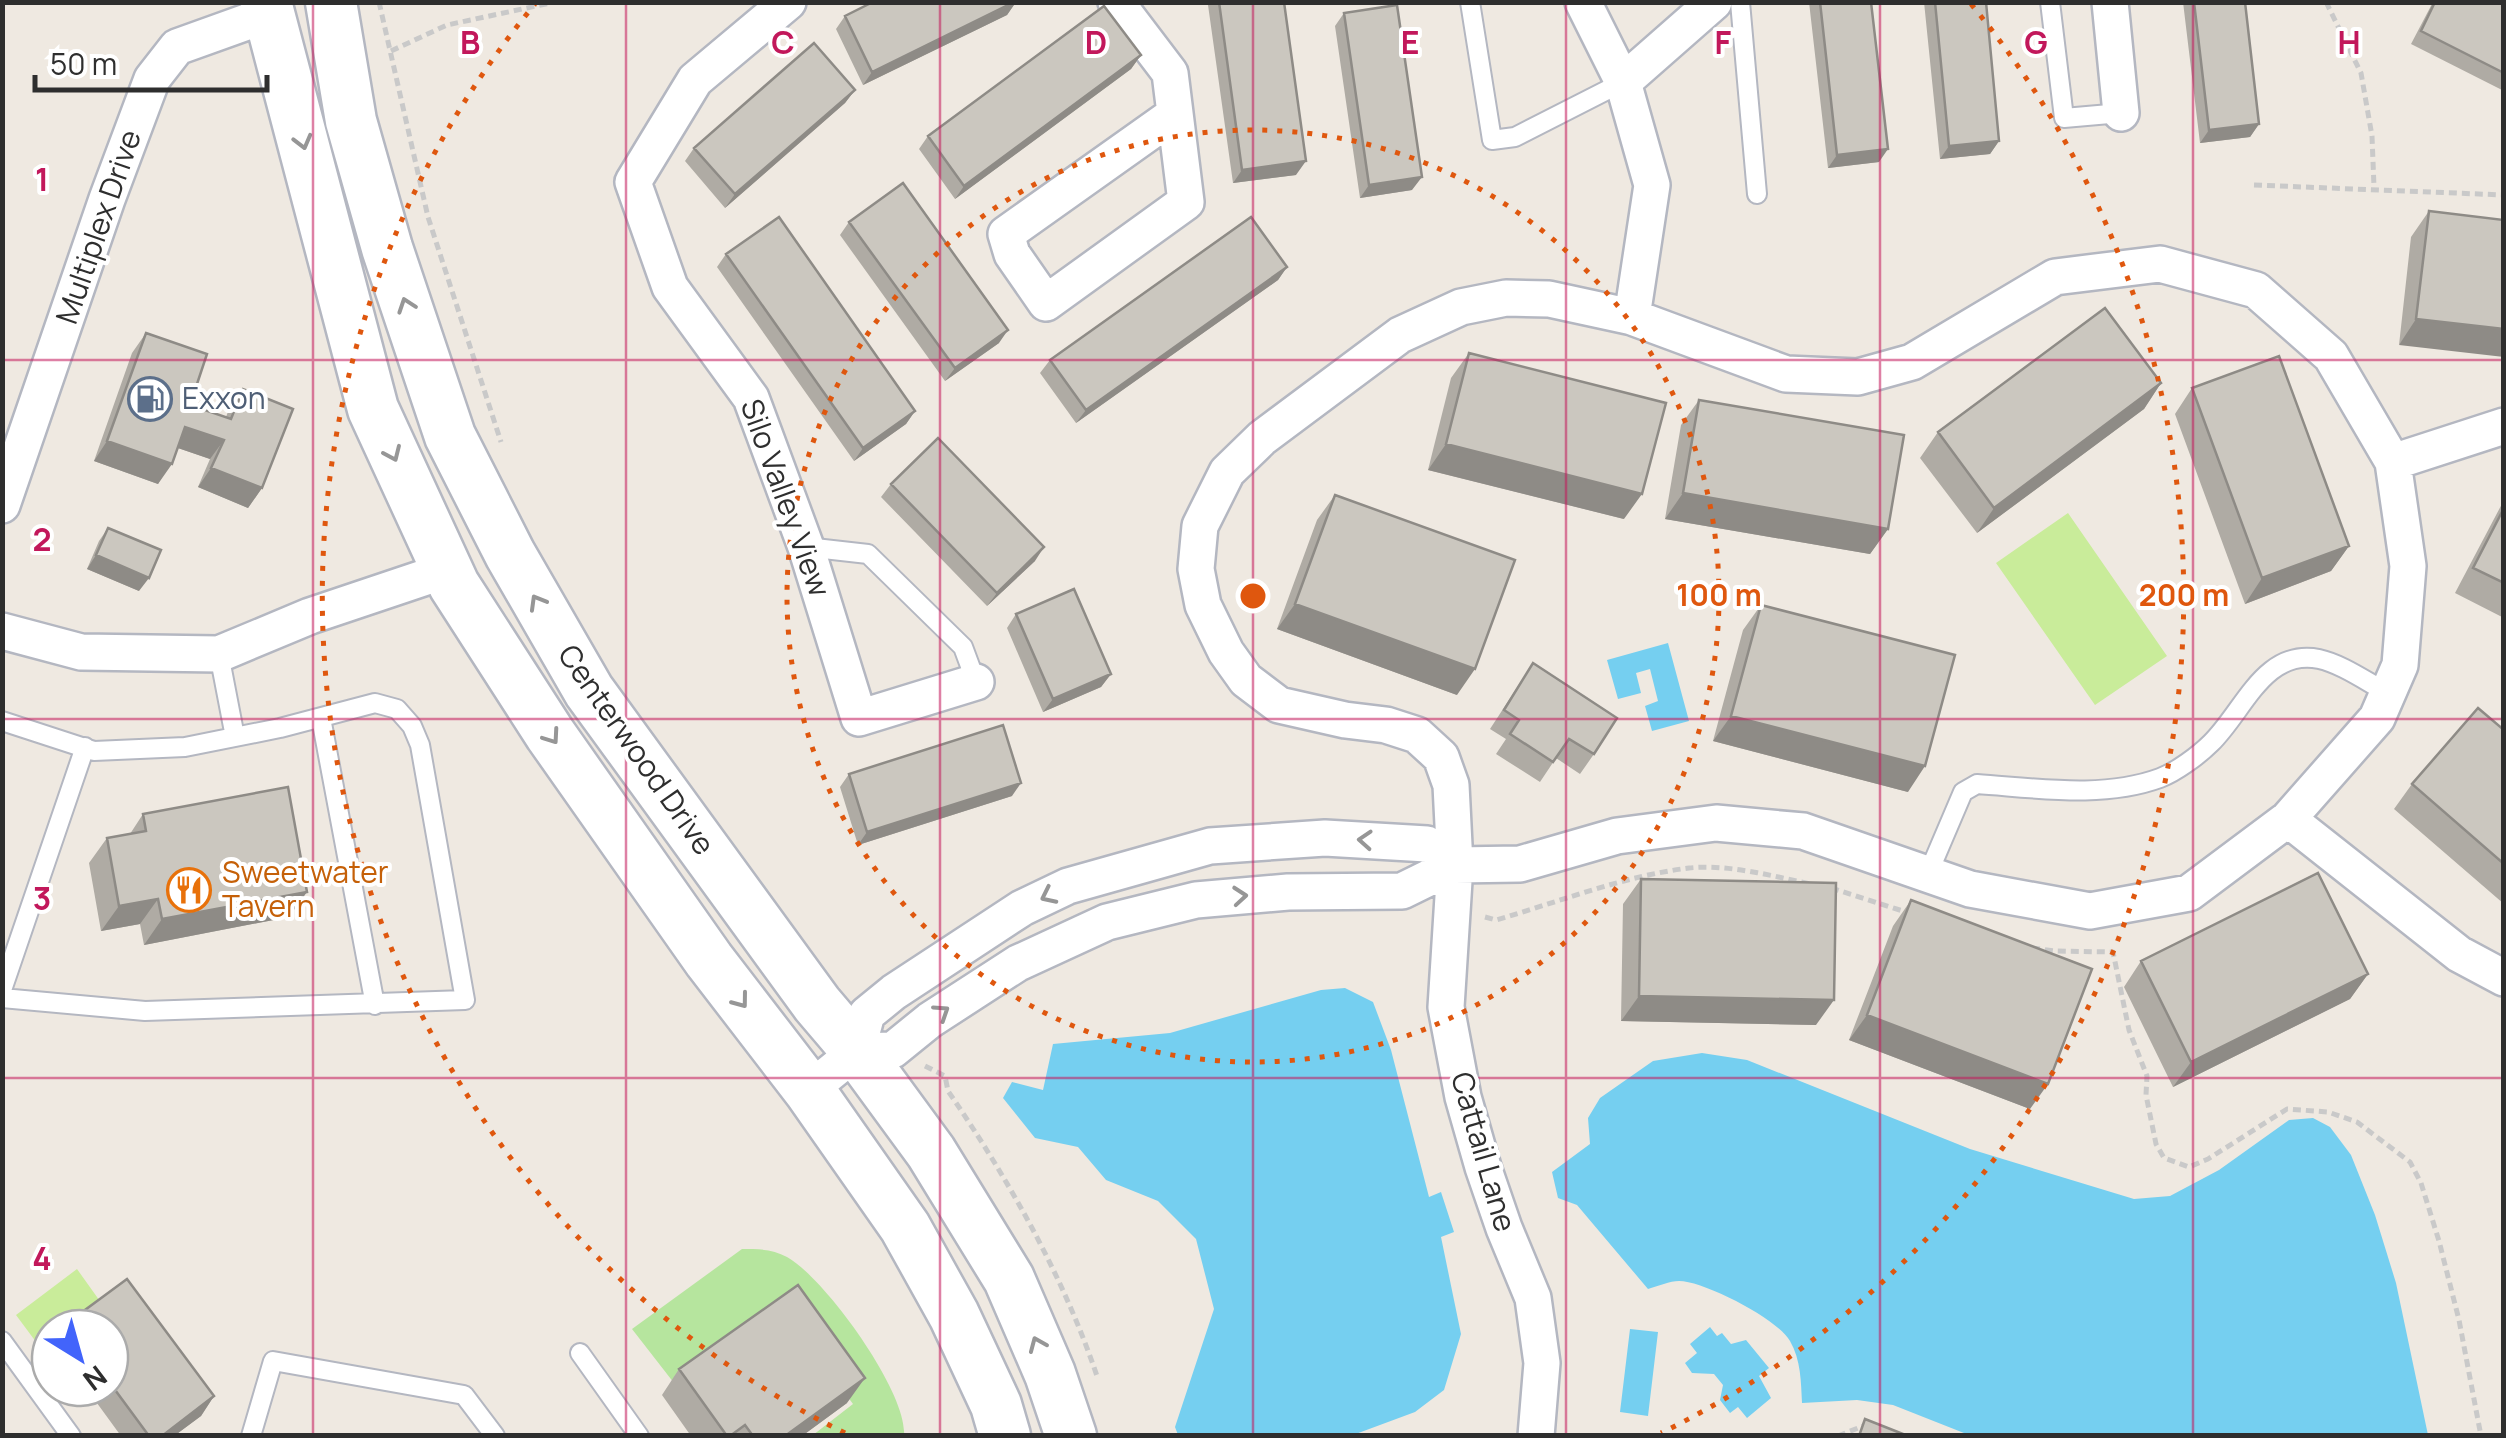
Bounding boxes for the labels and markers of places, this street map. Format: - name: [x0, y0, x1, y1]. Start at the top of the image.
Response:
- fuel station icon: Exxon: [127, 376, 173, 422]
- place label: Exxon: [182, 377, 266, 418]
- centre of rings: [1235, 578, 1271, 614]
- place label: Sweetwater Tavern: [222, 851, 389, 926]
- restaurant icon: Sweetwater Tavern: [166, 867, 212, 913]

